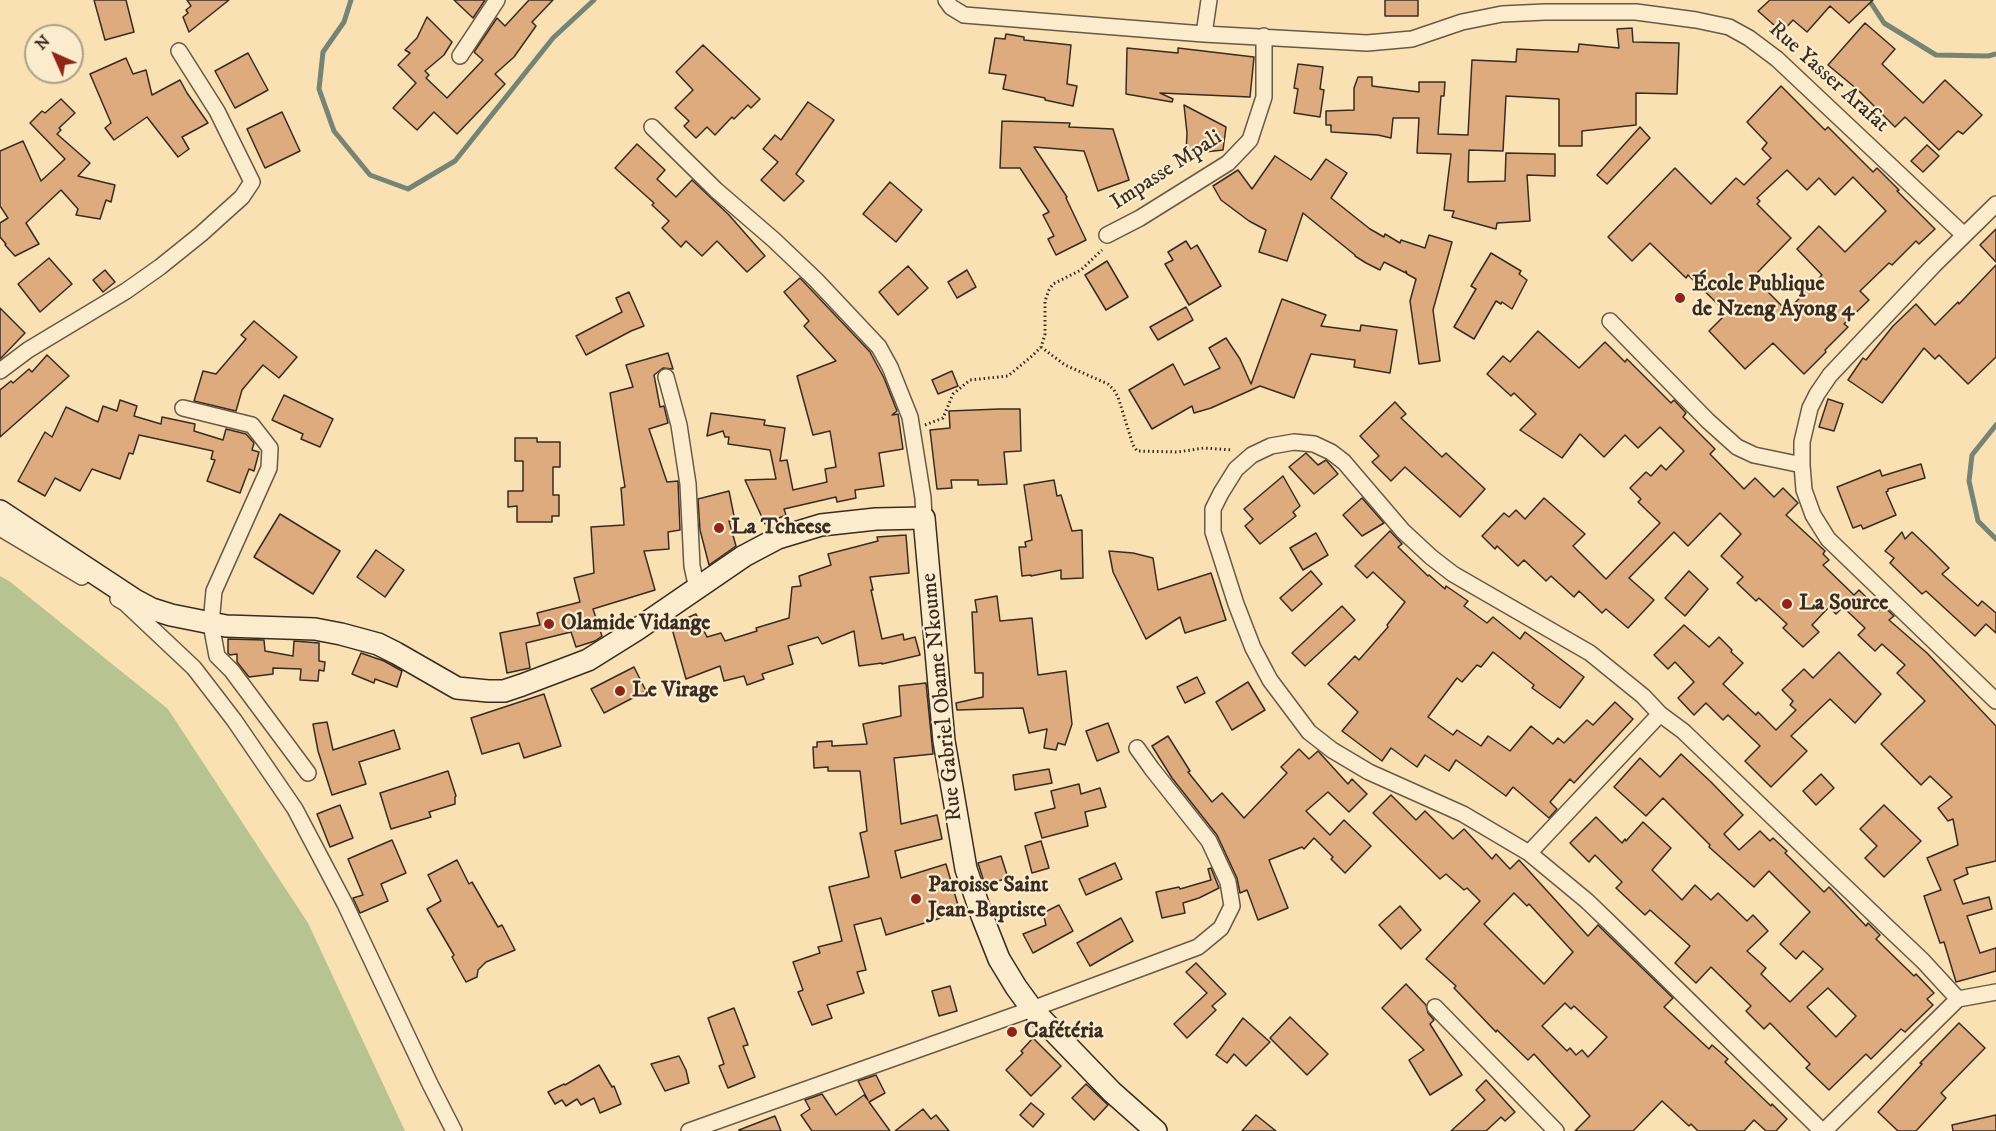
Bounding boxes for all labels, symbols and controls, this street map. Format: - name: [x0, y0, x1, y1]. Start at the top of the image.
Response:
- street label: Rue Yasser Arafat: [1762, 17, 1894, 139]
- north arrow: [24, 24, 84, 84]
- text: N: [31, 31, 54, 54]
- street label: Impasse Mpali: [1107, 125, 1227, 217]
- place label: École Publique de Nzeng Ayong 4: [1692, 272, 1854, 324]
- marker: École Publique de Nzeng Ayong 4: [1673, 291, 1687, 305]
- place label: La Tcheese: [731, 515, 831, 541]
- marker: La Tcheese: [712, 521, 726, 535]
- street label: Rue Gabriel Obame Nkoume: [917, 572, 969, 822]
- place label: La Source: [1799, 591, 1888, 617]
- marker: La Source: [1780, 597, 1794, 611]
- place label: Olamide Vidange: [561, 611, 710, 637]
- marker: Olamide Vidange: [542, 617, 556, 631]
- place label: Le Virage: [632, 678, 718, 704]
- marker: Le Virage: [613, 684, 627, 698]
- place label: Paroisse Saint Jean-Baptiste: [928, 873, 1048, 924]
- marker: Paroisse Saint Jean-Baptiste: [909, 892, 923, 906]
- place label: Cafétéria: [1024, 1019, 1103, 1045]
- marker: Cafétéria: [1005, 1025, 1019, 1039]

